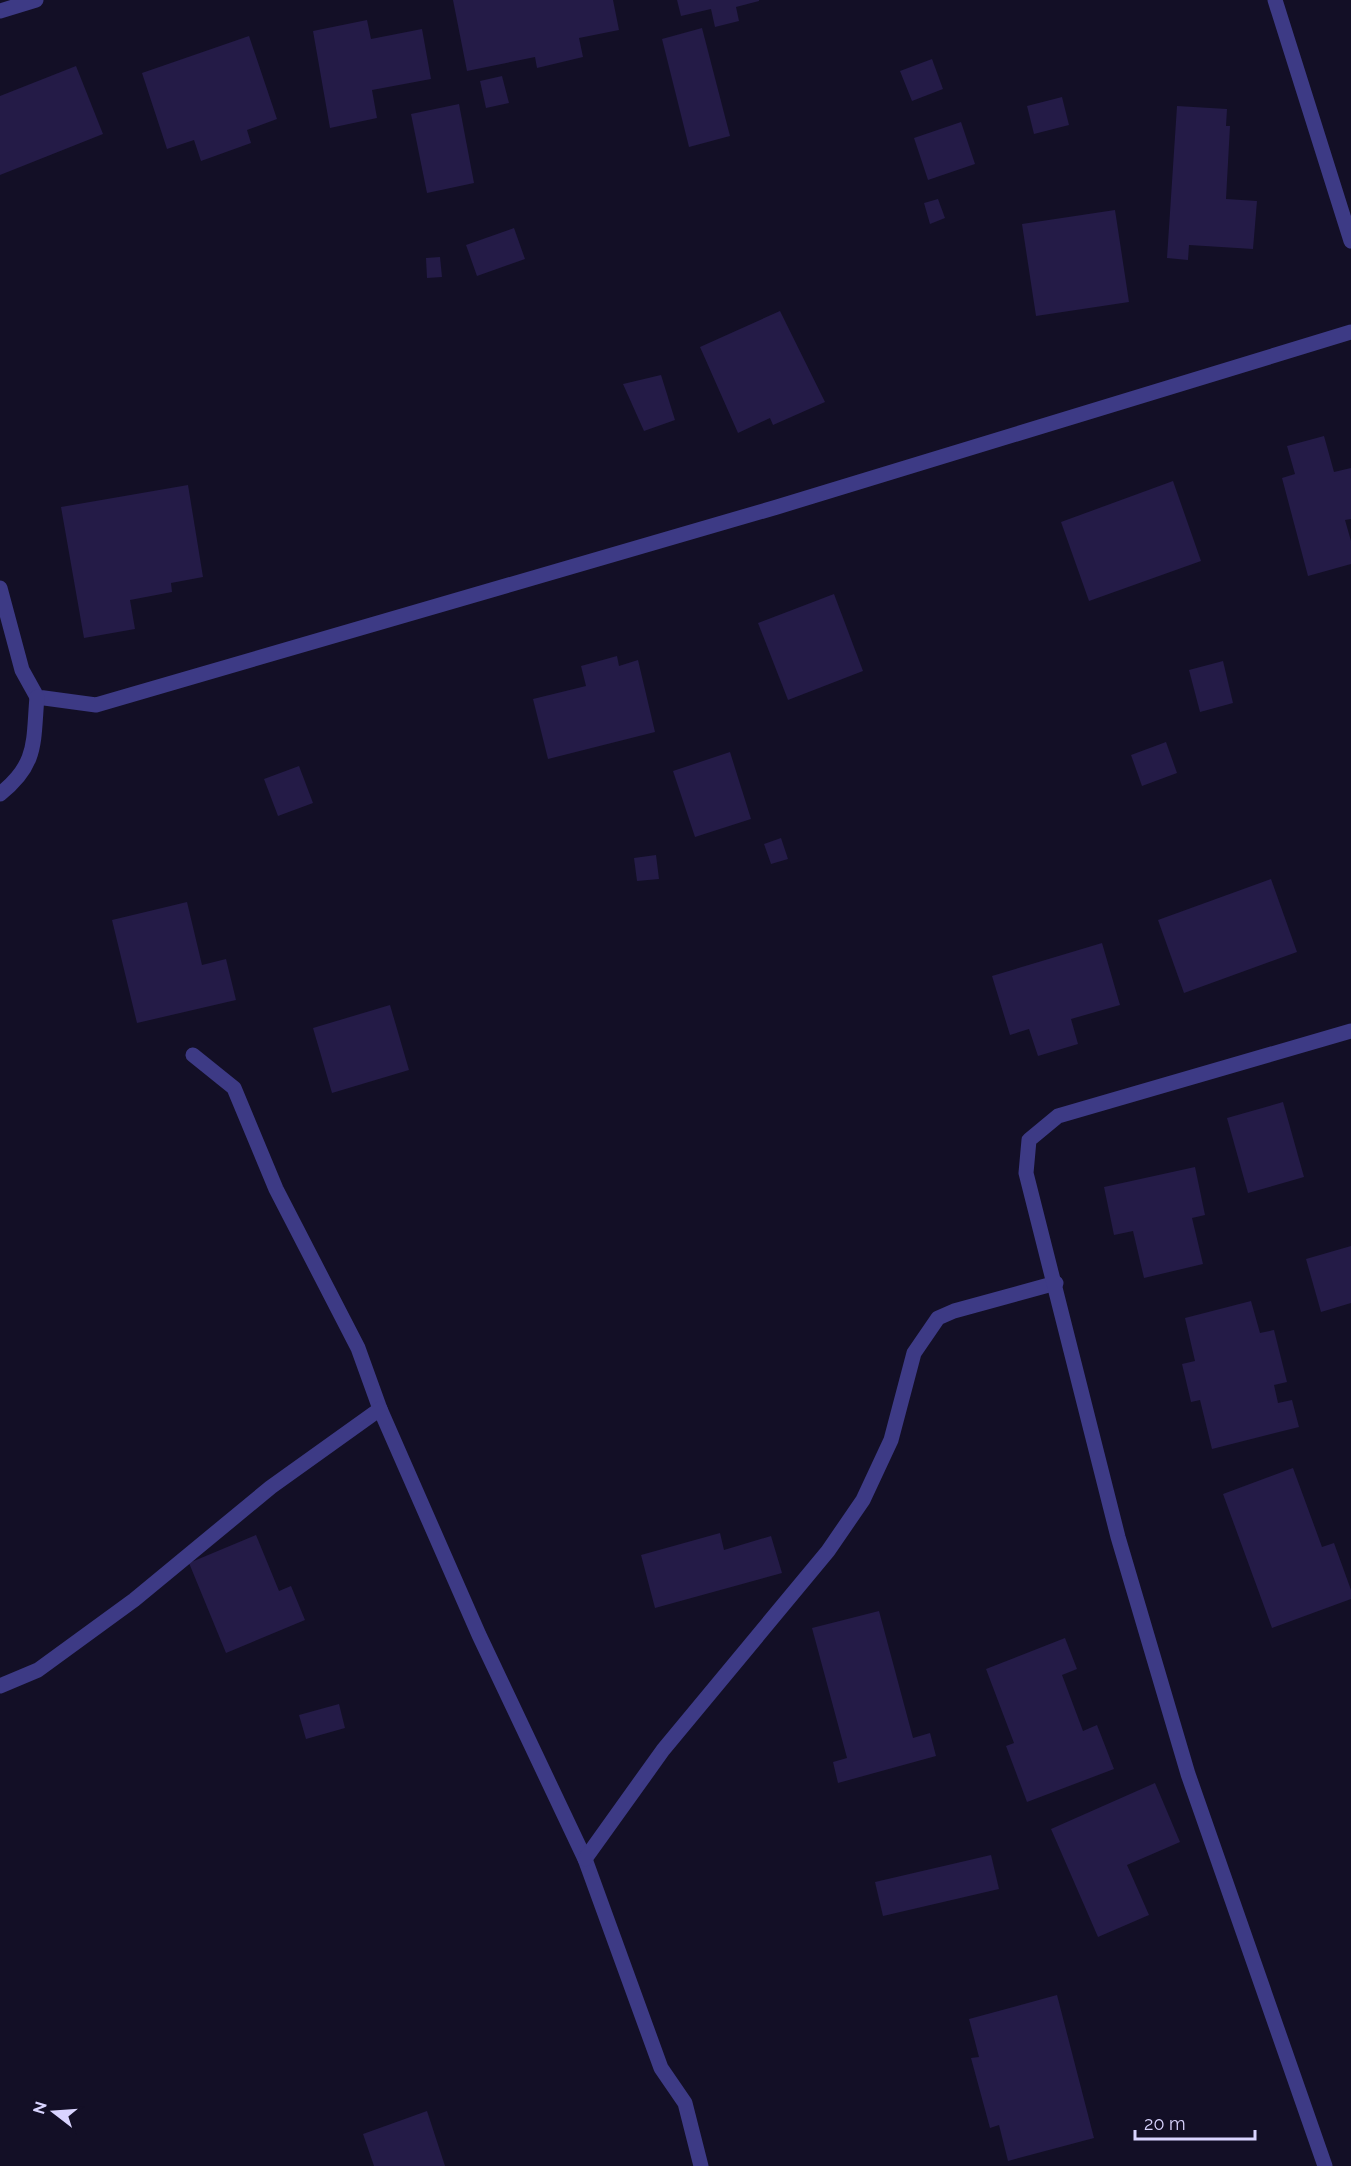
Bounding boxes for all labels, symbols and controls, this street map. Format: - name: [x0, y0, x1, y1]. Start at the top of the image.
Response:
- north arrow: [24, 2082, 84, 2142]
- text: N: [29, 2099, 51, 2116]
- scale bar: [1135, 2103, 1255, 2141]
- text: 20 m: [1144, 2113, 1186, 2134]

